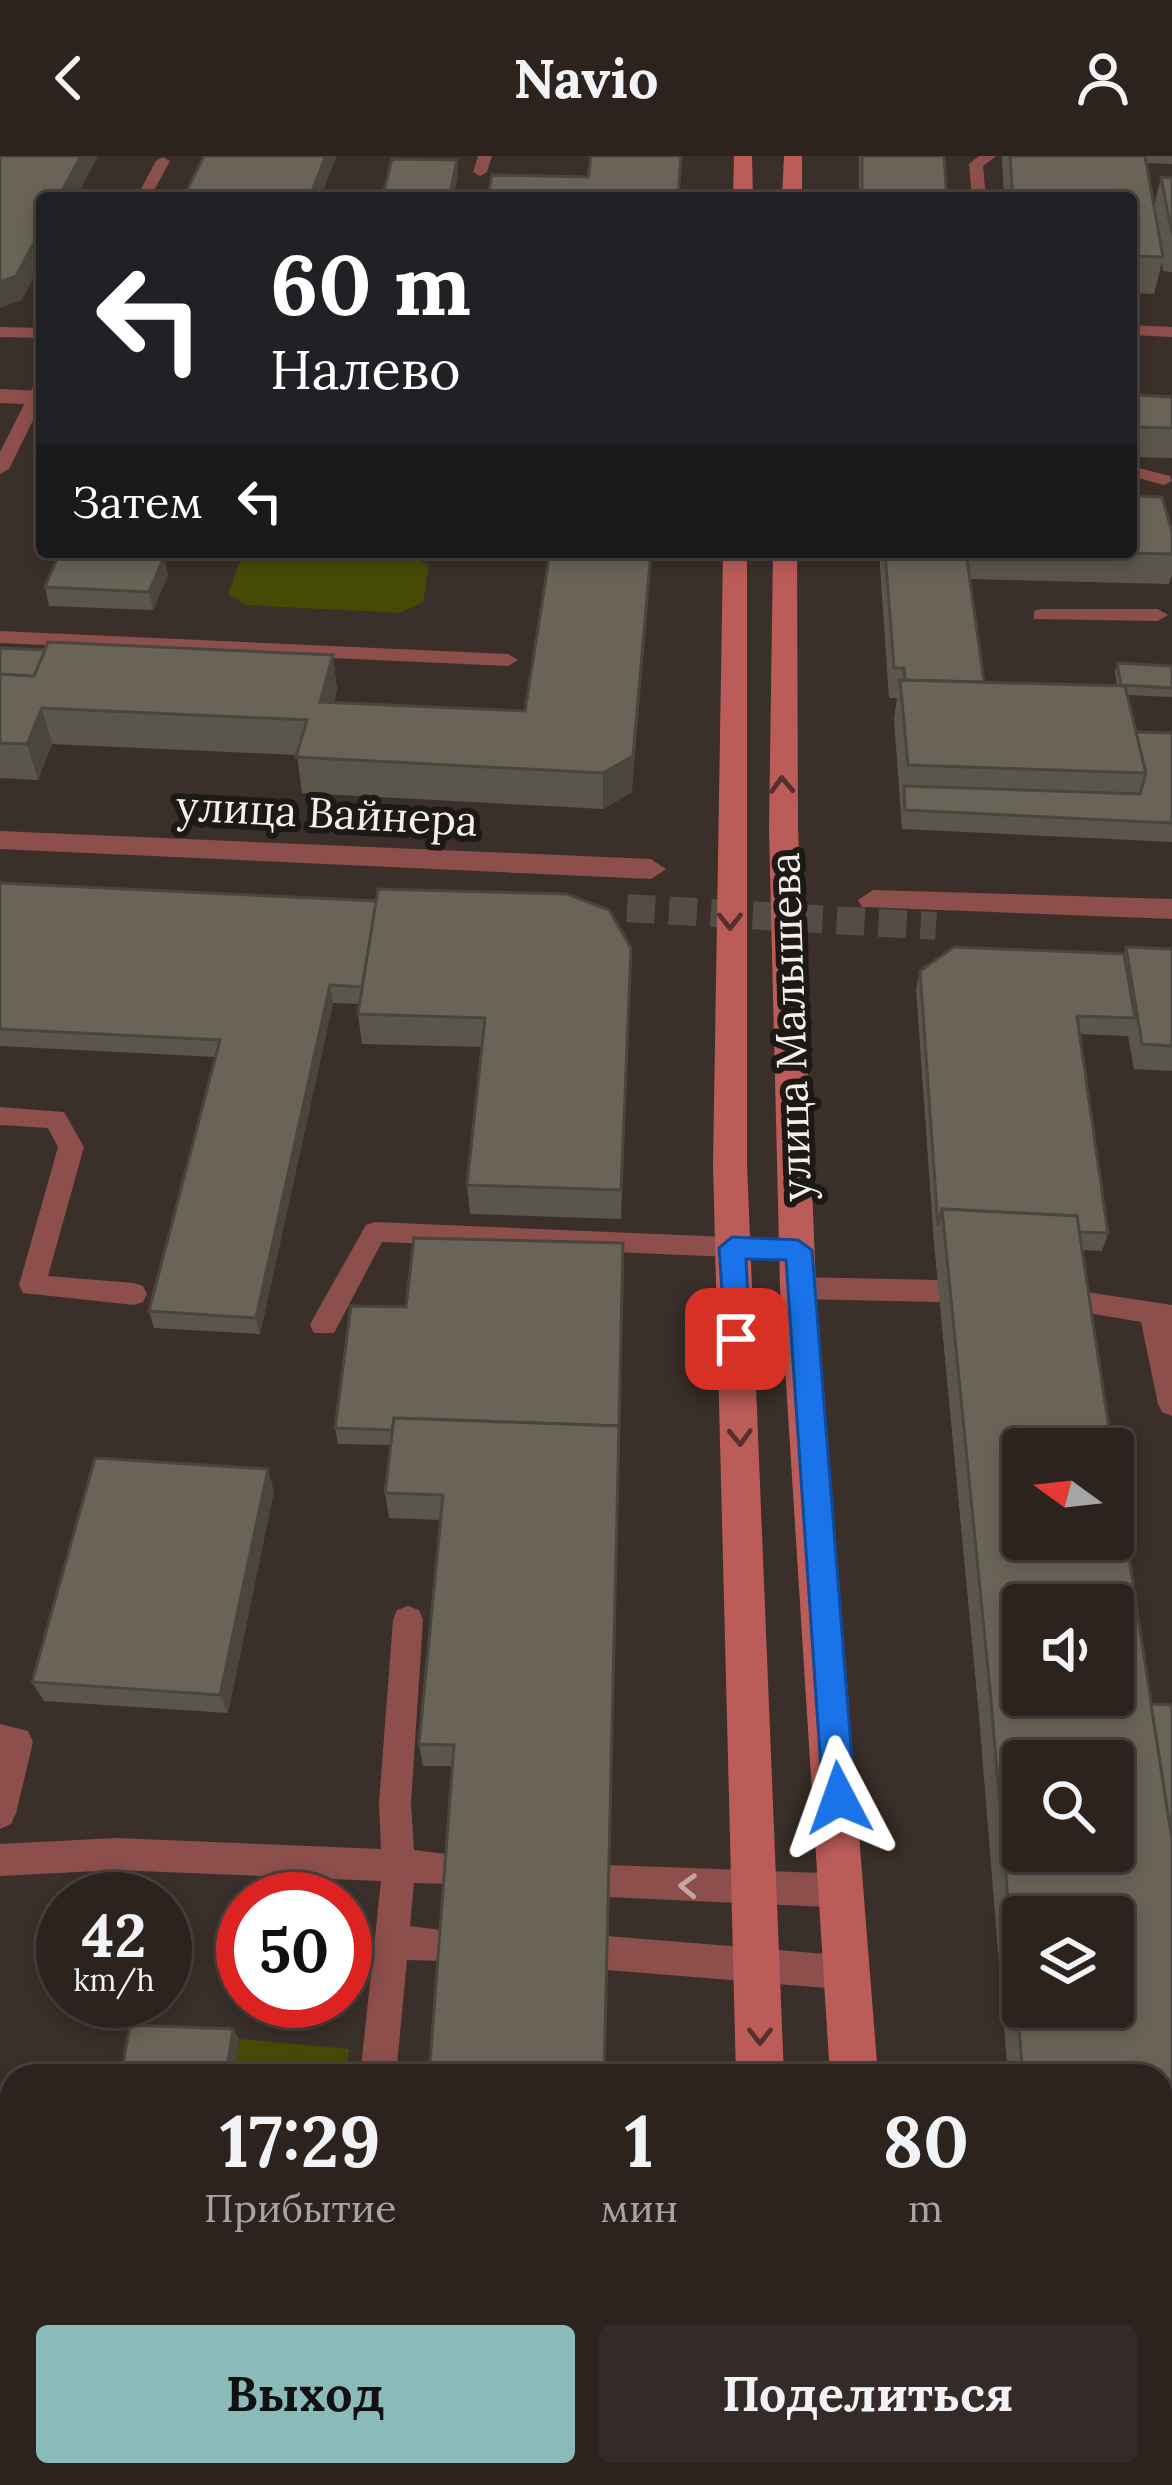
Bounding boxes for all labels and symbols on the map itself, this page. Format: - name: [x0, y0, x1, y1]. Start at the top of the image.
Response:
- one-way arrow: [769, 775, 795, 794]
- street label: улица Вайнера: [175, 778, 479, 848]
- street label: улица Малышева: [757, 852, 823, 1202]
- one-way arrow: [717, 913, 743, 931]
- pin: [685, 1288, 787, 1390]
- one-way arrow: [727, 1428, 753, 1447]
- north arrow: [1002, 1428, 1134, 1560]
- position arrow: [776, 1735, 902, 1861]
- speed limit sign: 50: [216, 1872, 372, 2028]
- one-way arrow: [678, 1873, 697, 1899]
- one-way arrow: [747, 2028, 773, 2046]

